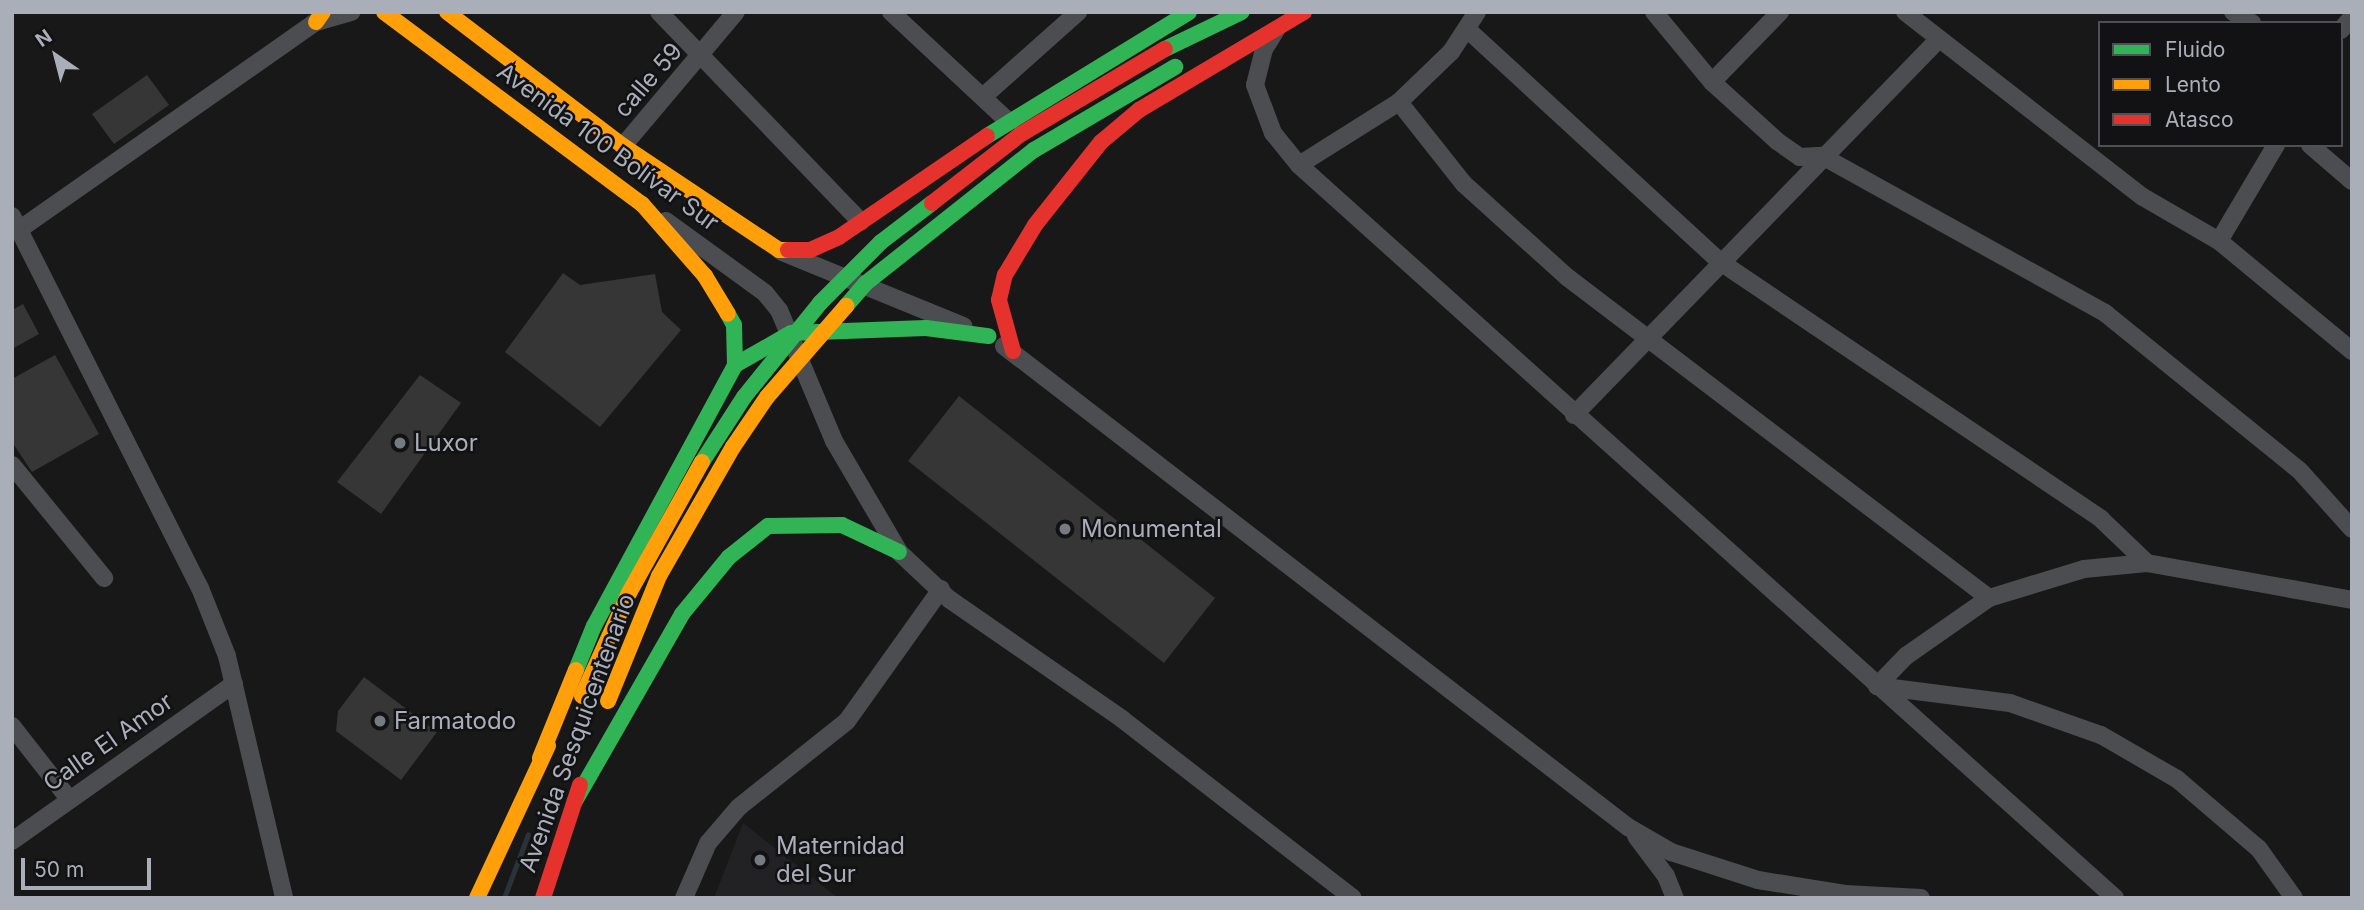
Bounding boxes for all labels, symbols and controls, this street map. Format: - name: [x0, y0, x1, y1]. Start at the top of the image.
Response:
- north arrow: [21, 21, 91, 91]
- legend: [2098, 21, 2343, 147]
- text: N: [31, 25, 56, 52]
- street label: calle 59: [608, 37, 688, 123]
- text: Fluido: [2165, 37, 2225, 62]
- street label: Avenida 100 Bolívar Sur: [492, 57, 724, 237]
- text: Lento: [2165, 72, 2221, 97]
- text: Atasco: [2165, 107, 2234, 132]
- place label: Luxor: [414, 429, 478, 457]
- marker: Luxor: [392, 435, 408, 451]
- place label: Monumental: [1081, 515, 1222, 543]
- marker: Monumental: [1055, 519, 1075, 539]
- street label: Avenida Sesquicentenario: [513, 590, 641, 876]
- street label: Calle El Amor: [38, 687, 178, 797]
- place label: Farmatodo: [394, 707, 516, 735]
- marker: Farmatodo: [372, 713, 388, 729]
- place label: Maternidad del Sur: [776, 832, 905, 888]
- scale bar: [24, 844, 154, 888]
- marker: Maternidad del Sur: [750, 850, 770, 870]
- text: 50 m: [34, 857, 84, 882]

